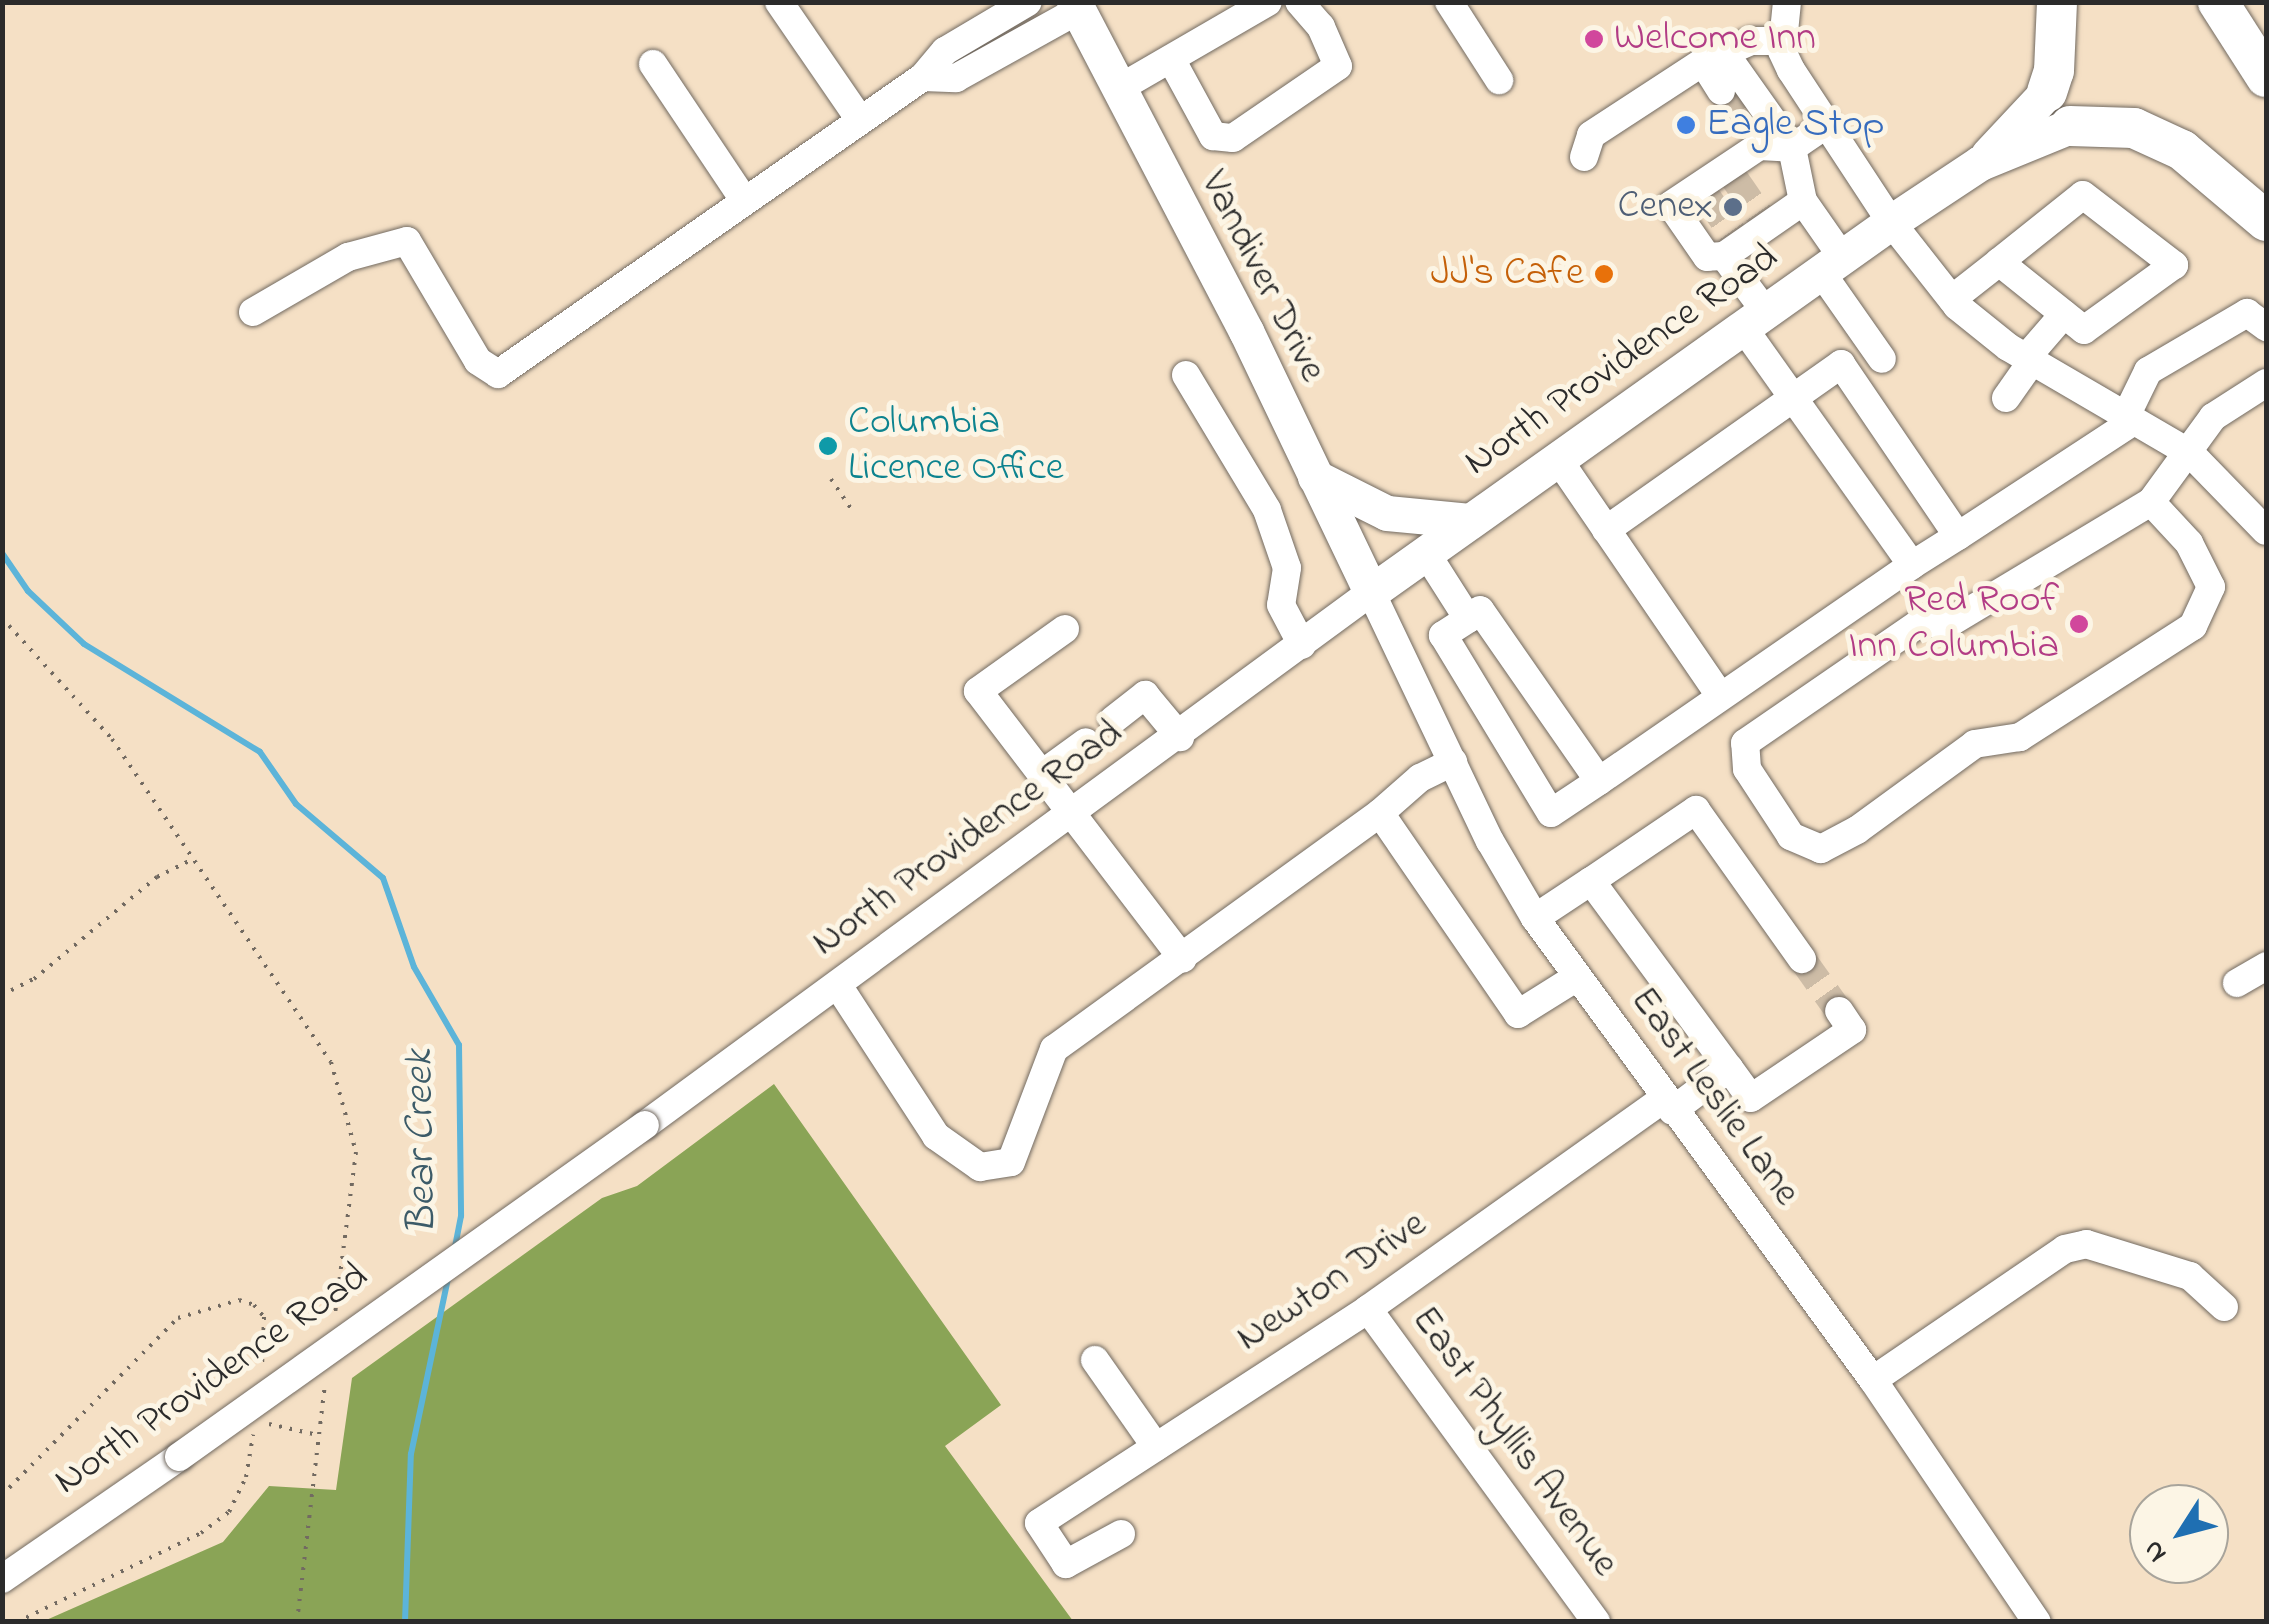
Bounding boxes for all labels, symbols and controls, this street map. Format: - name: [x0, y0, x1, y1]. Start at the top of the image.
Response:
- place label: Welcome Inn: [1614, 15, 1816, 63]
- marker: Welcome Inn: [1583, 28, 1605, 50]
- place label: Eagle Stop: [1706, 101, 1885, 149]
- marker: Eagle Stop: [1675, 114, 1697, 136]
- street label: Vandiver Drive: [1188, 164, 1336, 390]
- place label: Cenex: [1618, 183, 1713, 231]
- marker: Cenex: [1722, 196, 1744, 218]
- street label: North Providence Road: [1456, 235, 1788, 487]
- place label: JJ's Cafe: [1430, 250, 1584, 298]
- marker: JJ's Cafe: [1593, 263, 1615, 285]
- place label: Columbia Licence Office: [848, 399, 1064, 493]
- marker: Columbia Licence Office: [817, 435, 839, 457]
- place label: Red Roof Inn Columbia: [1848, 577, 2059, 671]
- marker: Red Roof Inn Columbia: [2068, 613, 2090, 635]
- street label: North Providence Road: [803, 710, 1133, 968]
- street label: East Leslie Lane: [1619, 978, 1809, 1216]
- water label: Bear Creek: [395, 1049, 449, 1235]
- street label: Newton Drive: [1228, 1201, 1436, 1363]
- street label: North Providence Road: [46, 1254, 378, 1506]
- street label: East Phyllis Avenue: [1400, 1298, 1628, 1586]
- north arrow: [2129, 1484, 2229, 1584]
- text: N: [2134, 1531, 2178, 1570]

